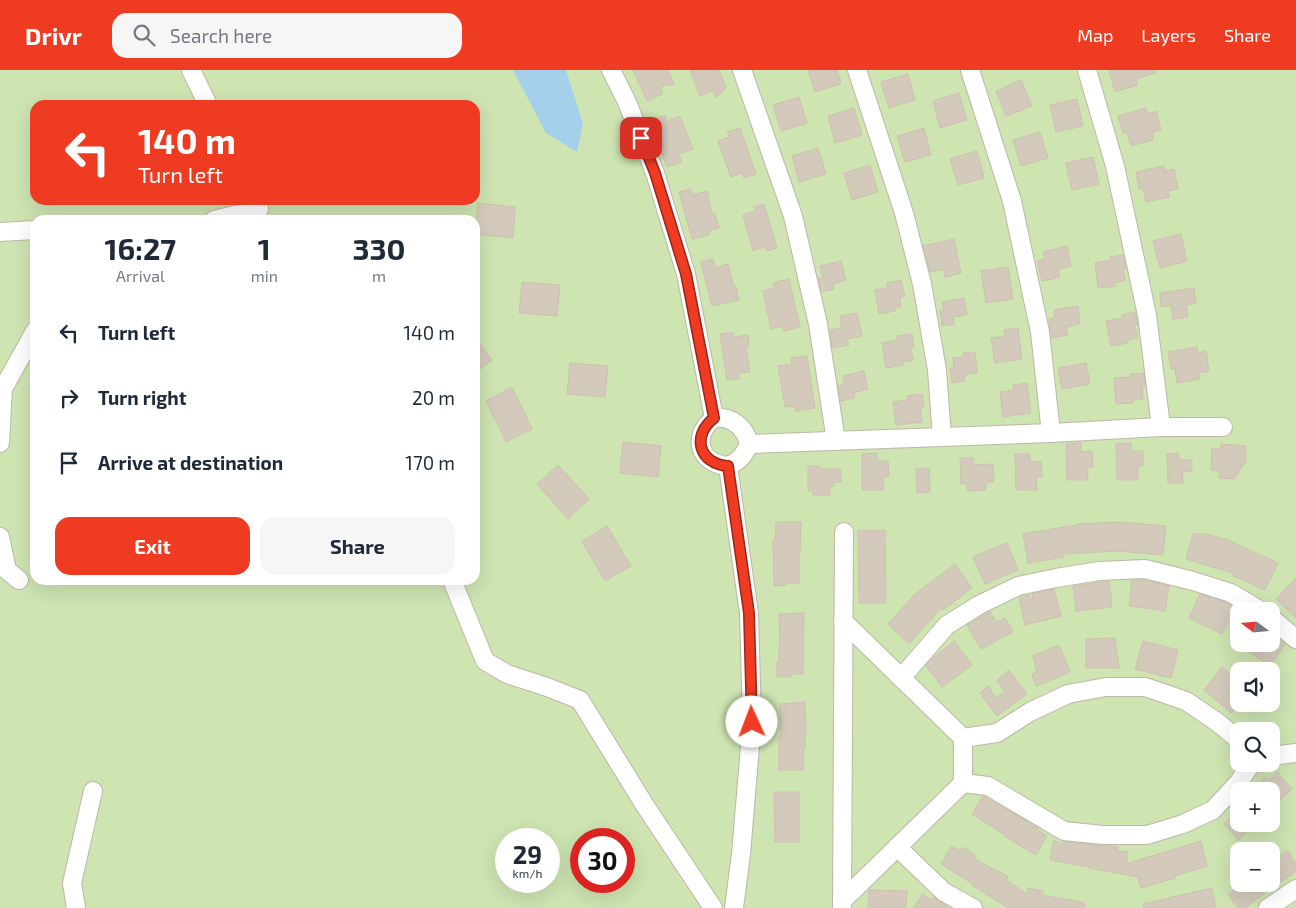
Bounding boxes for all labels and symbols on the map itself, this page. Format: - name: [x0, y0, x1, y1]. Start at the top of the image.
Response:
- pin: [620, 117, 662, 159]
- north arrow: [1230, 602, 1280, 652]
- position arrow: [725, 695, 777, 747]
- speed limit sign: 30: [570, 828, 635, 893]

